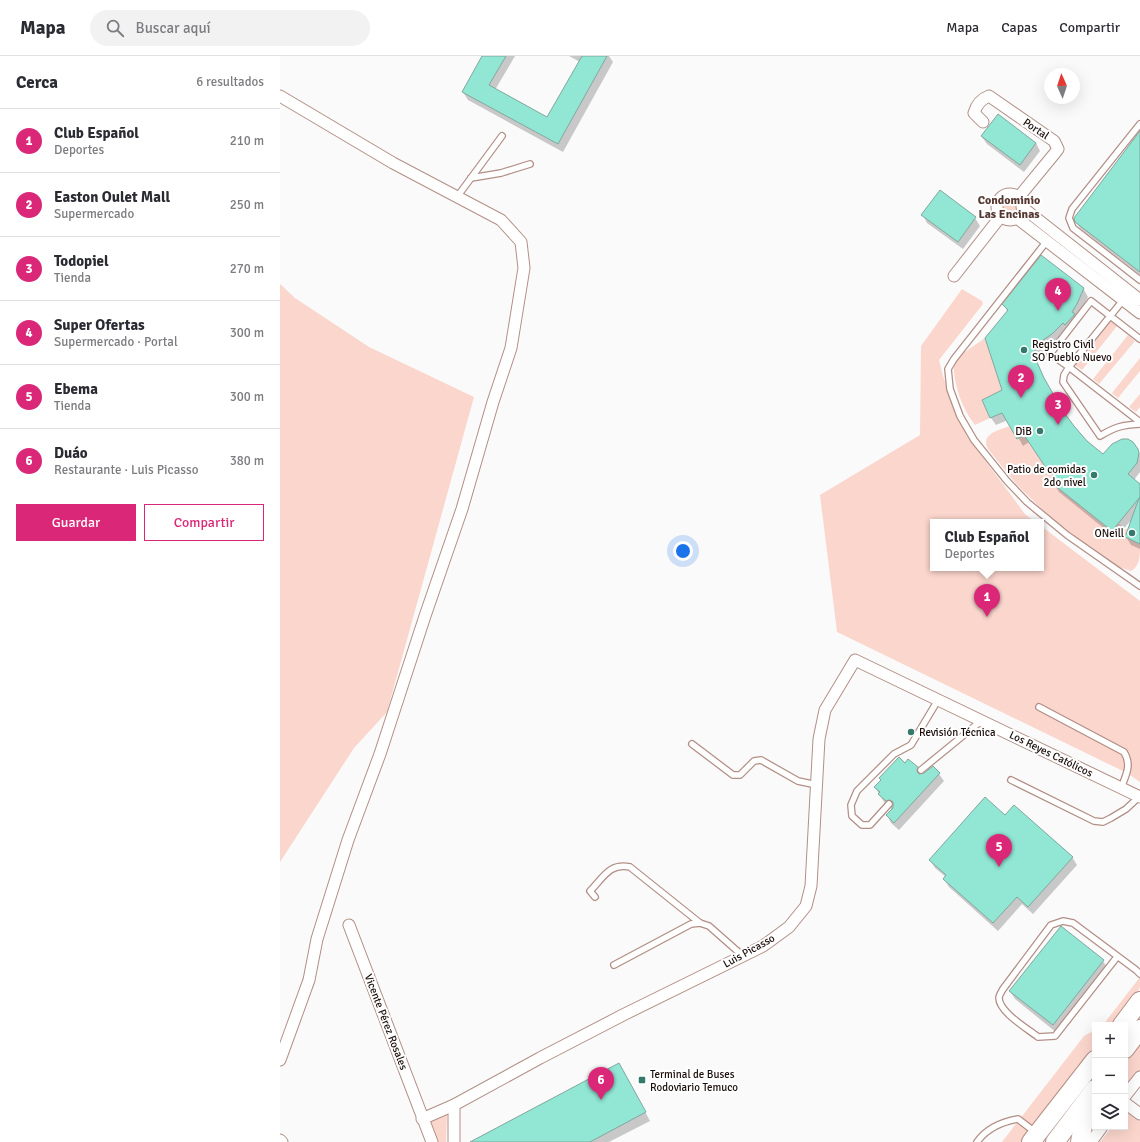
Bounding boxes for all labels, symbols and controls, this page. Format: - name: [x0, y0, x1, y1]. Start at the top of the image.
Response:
- search box: [90, 10, 370, 46]
- text: Mapa: [20, 16, 66, 40]
- icon: search: [104, 17, 126, 39]
- text: Buscar aquí: [136, 19, 211, 37]
- text: Mapa: [946, 19, 979, 36]
- text: Capas: [1001, 19, 1037, 36]
- text: Compartir: [1059, 19, 1120, 36]
- north arrow: [1044, 68, 1080, 104]
- text: Cerca: [16, 72, 58, 93]
- text: 6 resultados: [196, 74, 264, 90]
- street label: Portal: [1021, 116, 1051, 142]
- text: Club Español: [54, 124, 139, 142]
- text: 1: [25, 133, 33, 149]
- text: 210 m: [230, 133, 264, 149]
- text: Deportes: [54, 142, 104, 158]
- text: Easton Oulet Mall: [54, 188, 170, 206]
- district label: Condominio Las Encinas: [978, 193, 1040, 222]
- text: 2: [25, 197, 33, 213]
- text: 250 m: [230, 197, 264, 213]
- text: Supermercado: [54, 206, 134, 222]
- text: Todopiel: [54, 252, 109, 270]
- text: 3: [25, 261, 33, 277]
- text: 270 m: [230, 261, 264, 277]
- text: Tienda: [54, 270, 91, 286]
- pin: 4: [1045, 278, 1071, 311]
- text: Super Ofertas: [54, 316, 145, 334]
- text: 4: [25, 325, 33, 341]
- text: 300 m: [230, 325, 264, 341]
- text: Supermercado · Portal: [54, 334, 178, 350]
- place label: Registro Civil SO Pueblo Nuevo: [1032, 338, 1112, 364]
- marker: Registro Civil SO Pueblo Nuevo: [1019, 345, 1029, 355]
- pin: 2: [1008, 365, 1034, 398]
- text: Ebema: [54, 380, 98, 398]
- text: 5: [25, 389, 33, 405]
- text: 300 m: [230, 389, 264, 405]
- pin: 3: [1045, 392, 1071, 425]
- text: Tienda: [54, 398, 91, 414]
- place label: DiB: [1015, 425, 1032, 438]
- marker: DiB: [1035, 426, 1045, 436]
- text: Duáo: [54, 444, 88, 462]
- text: 6: [25, 453, 33, 469]
- text: 380 m: [230, 453, 264, 469]
- text: Restaurante · Luis Picasso: [54, 462, 198, 478]
- place label: Patio de comidas 2do nivel: [1007, 463, 1086, 489]
- marker: Patio de comidas 2do nivel: [1089, 470, 1099, 480]
- button: Guardar: [16, 504, 136, 541]
- button: Compartir: [144, 504, 264, 541]
- popup: [930, 519, 1044, 571]
- place label: ONeill: [1094, 527, 1124, 540]
- text: Club Español: [945, 528, 1029, 546]
- marker: ONeill: [1127, 528, 1137, 538]
- your location: [673, 541, 693, 561]
- text: Deportes: [945, 546, 995, 562]
- pin: 1: [974, 584, 1000, 617]
- place label: Revisión Técnica: [919, 726, 996, 739]
- marker: Revisión Técnica: [906, 727, 916, 737]
- street label: Los Reyes Católicos: [1007, 728, 1095, 780]
- pin: 5: [986, 834, 1012, 867]
- street label: Luis Picasso: [721, 931, 777, 971]
- street label: Vicente Pérez Rosales: [362, 972, 410, 1072]
- map controls: [1092, 1022, 1128, 1130]
- button: +: [1092, 1022, 1128, 1058]
- button: −: [1092, 1058, 1128, 1094]
- pin: 6: [588, 1067, 614, 1100]
- place label: Terminal de Buses Rodoviario Temuco: [650, 1068, 738, 1094]
- marker: Terminal de Buses Rodoviario Temuco: [637, 1075, 647, 1085]
- button: layers: [1092, 1094, 1128, 1130]

